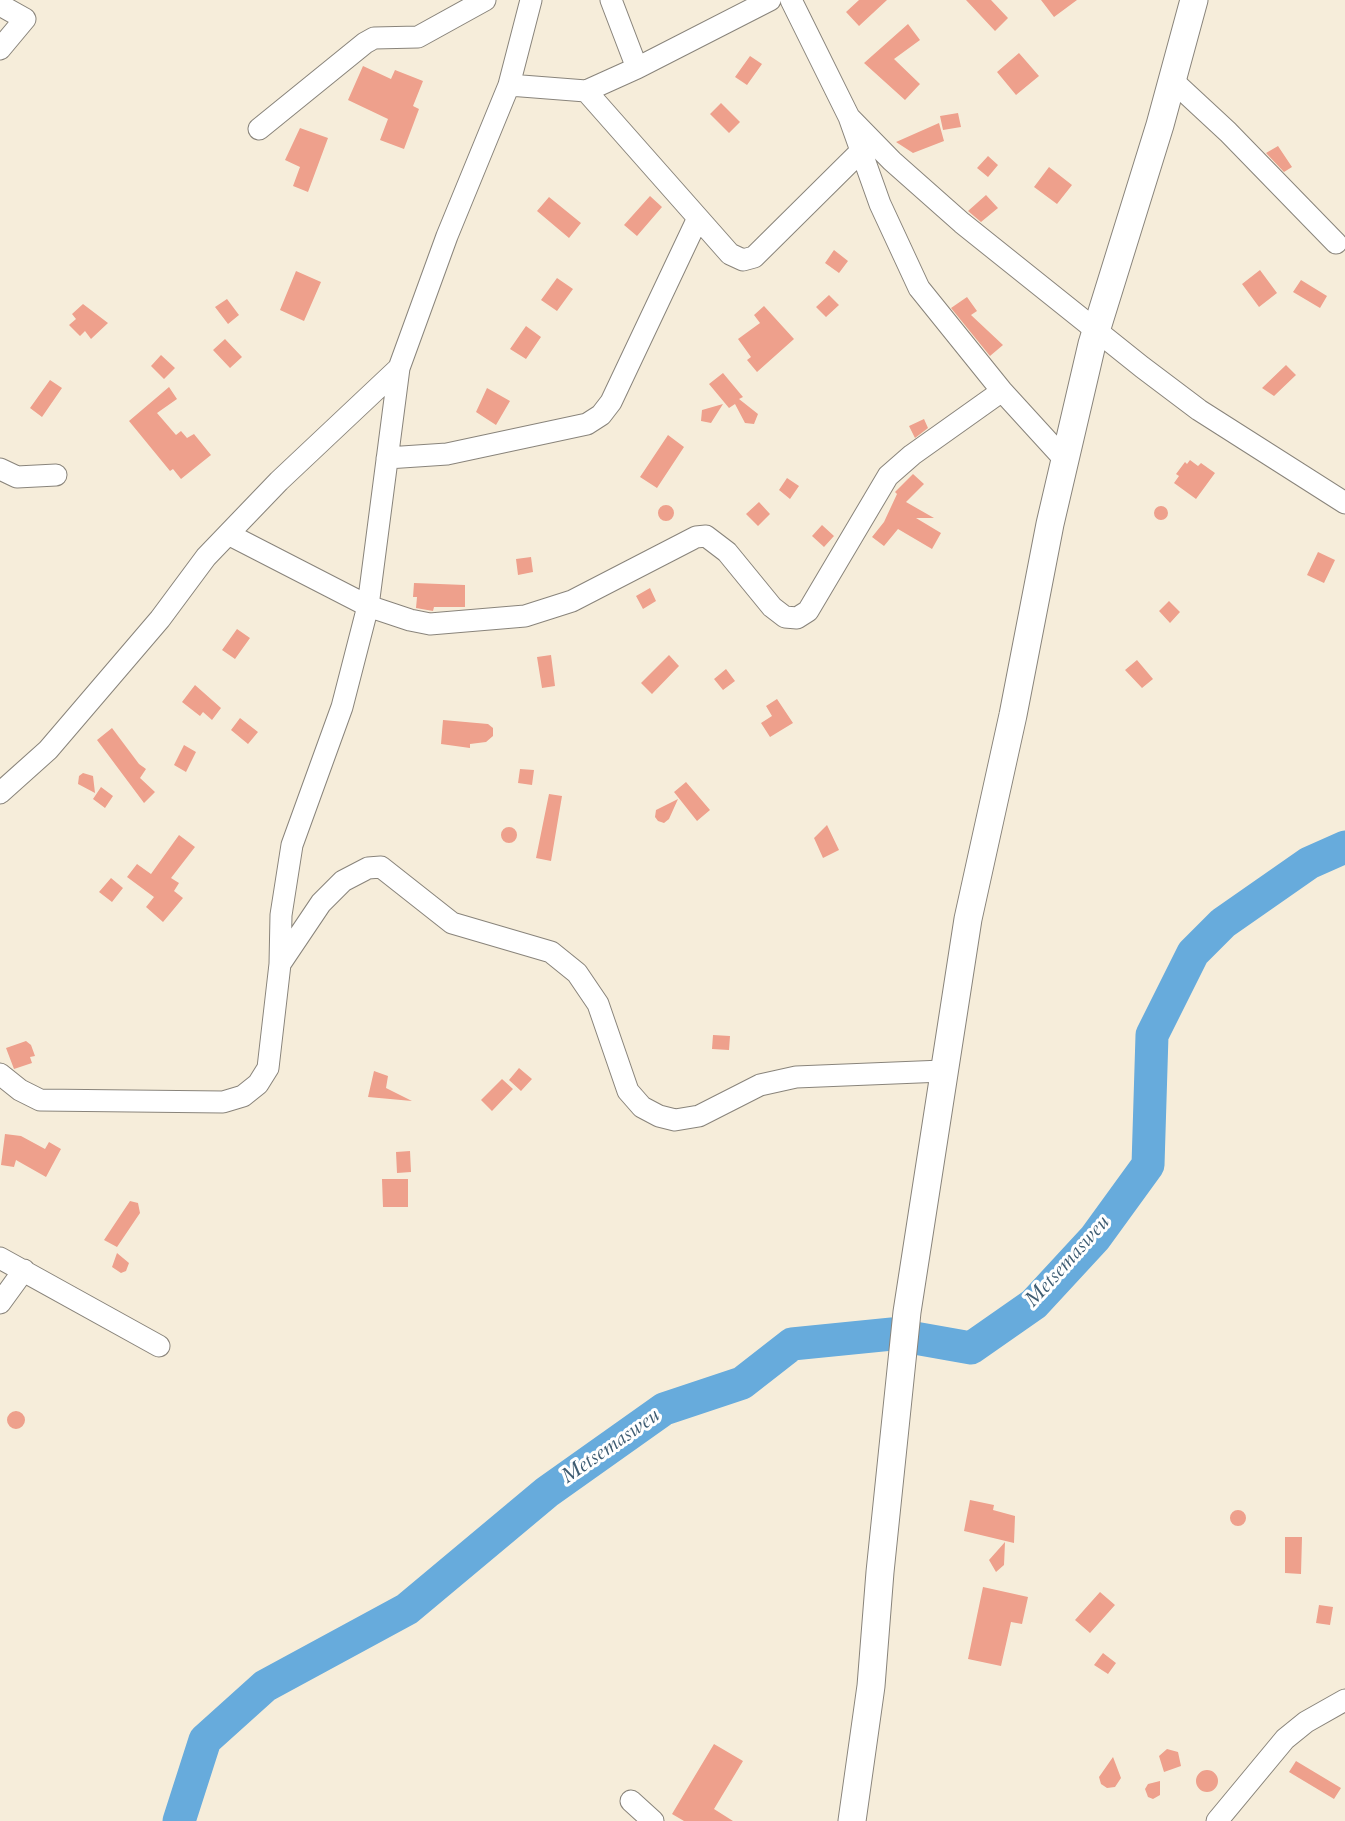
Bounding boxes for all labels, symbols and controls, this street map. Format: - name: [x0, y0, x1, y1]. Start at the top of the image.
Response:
- water label: Metsemasweu: [1020, 1211, 1116, 1313]
- water label: Metsemasweu: [557, 1404, 665, 1490]

